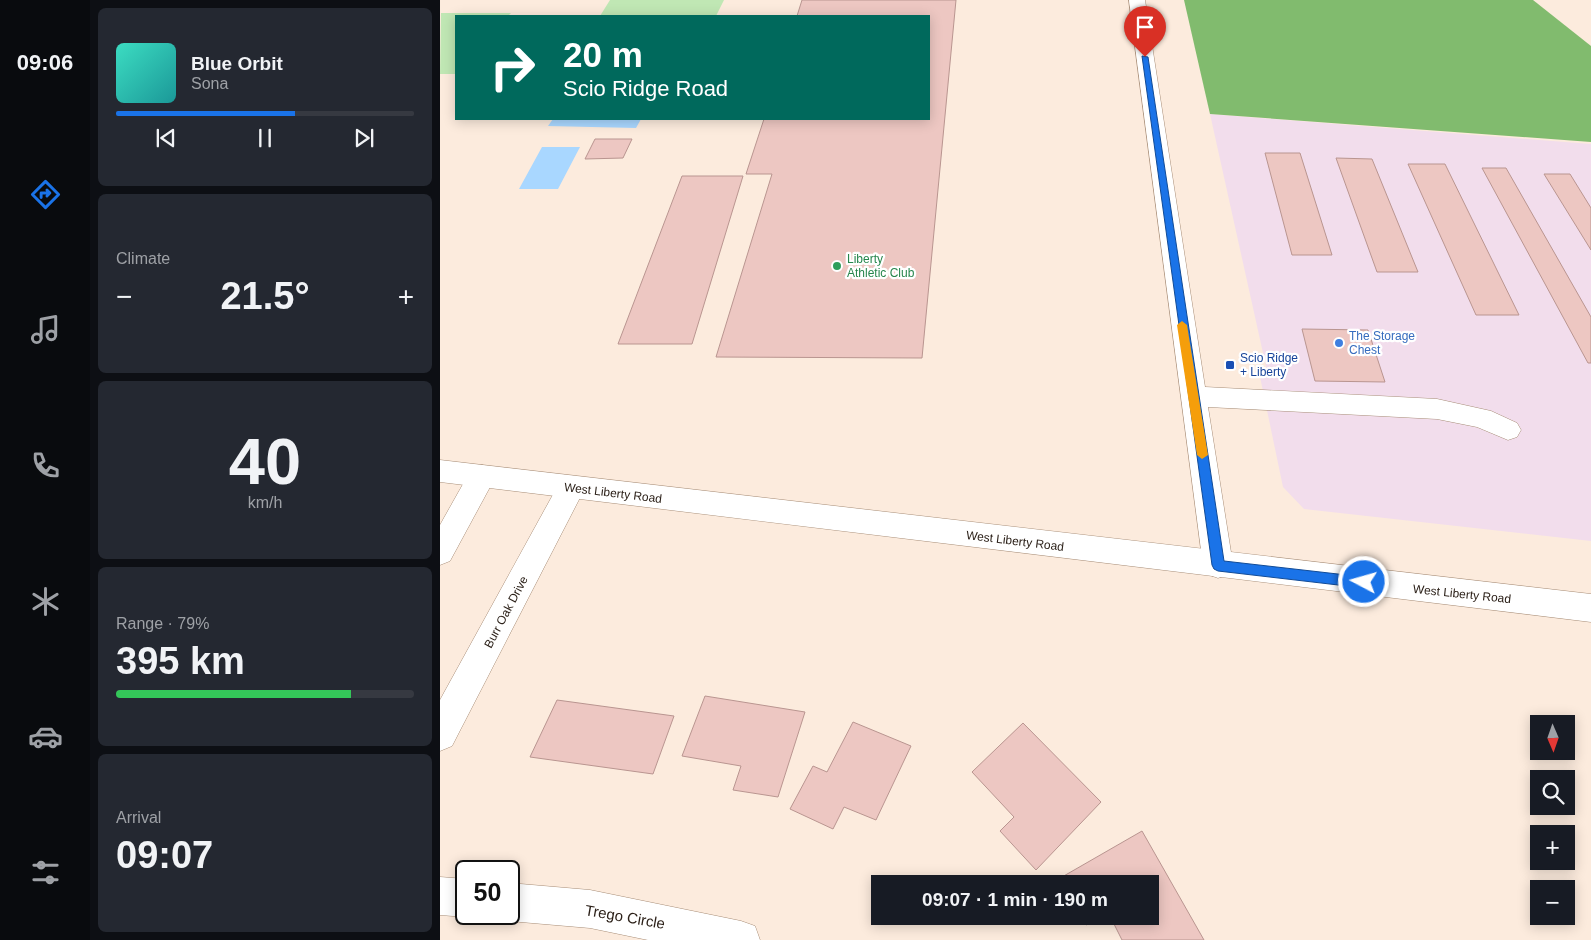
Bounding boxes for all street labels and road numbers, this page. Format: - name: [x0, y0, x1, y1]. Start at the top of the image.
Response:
- street label: West Liberty Road: [563, 480, 663, 506]
- street label: West Liberty Road: [965, 528, 1065, 554]
- street label: Burr Oak Drive: [481, 573, 531, 650]
- street label: West Liberty Road: [1412, 582, 1512, 606]
- street label: Trego Circle: [584, 901, 667, 932]

